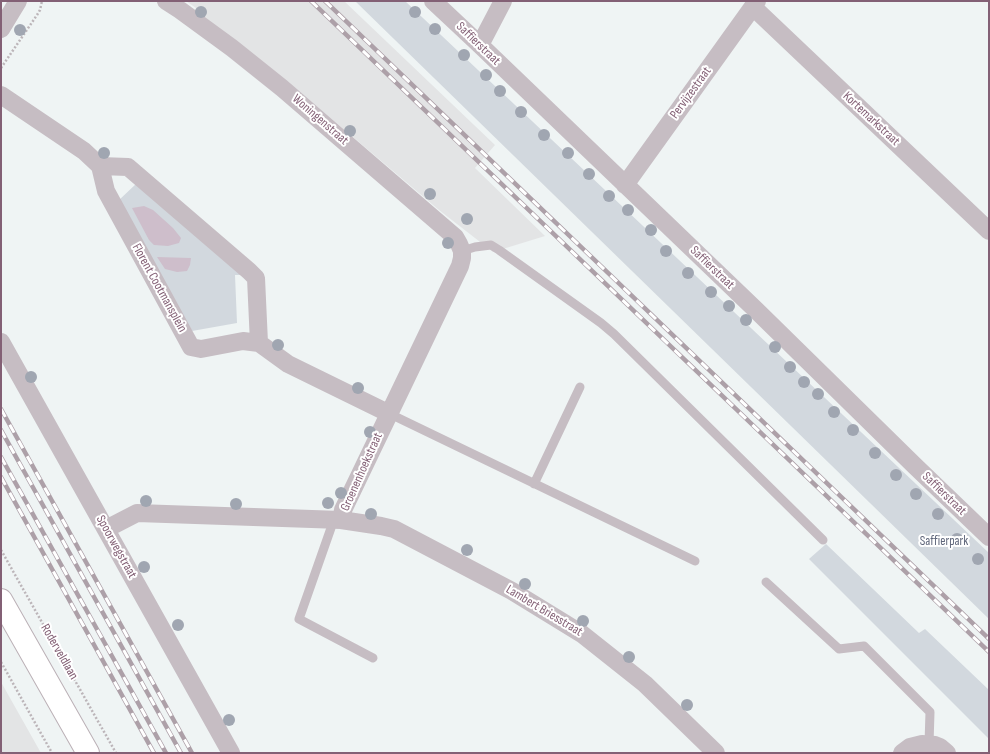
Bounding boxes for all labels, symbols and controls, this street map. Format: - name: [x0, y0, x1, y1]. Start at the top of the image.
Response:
- street label: Saffierstraat: [453, 19, 503, 69]
- street label: Pervijzestraat: [667, 64, 715, 122]
- street label: Kortemarkstraat: [839, 89, 903, 149]
- street label: Woningenstraat: [289, 91, 351, 149]
- street label: Florent Cootmansplein: [128, 241, 190, 335]
- street label: Saffierstraat: [687, 243, 737, 293]
- street label: Groenenhoekstraat: [338, 430, 386, 514]
- street label: Saffierstraat: [919, 469, 969, 519]
- street label: Spoorwegstraat: [92, 513, 140, 581]
- park label: Saffierpark: [920, 534, 968, 550]
- street label: Lambert Briesstraat: [503, 582, 585, 640]
- street label: Roderveldlaan: [37, 621, 81, 683]

